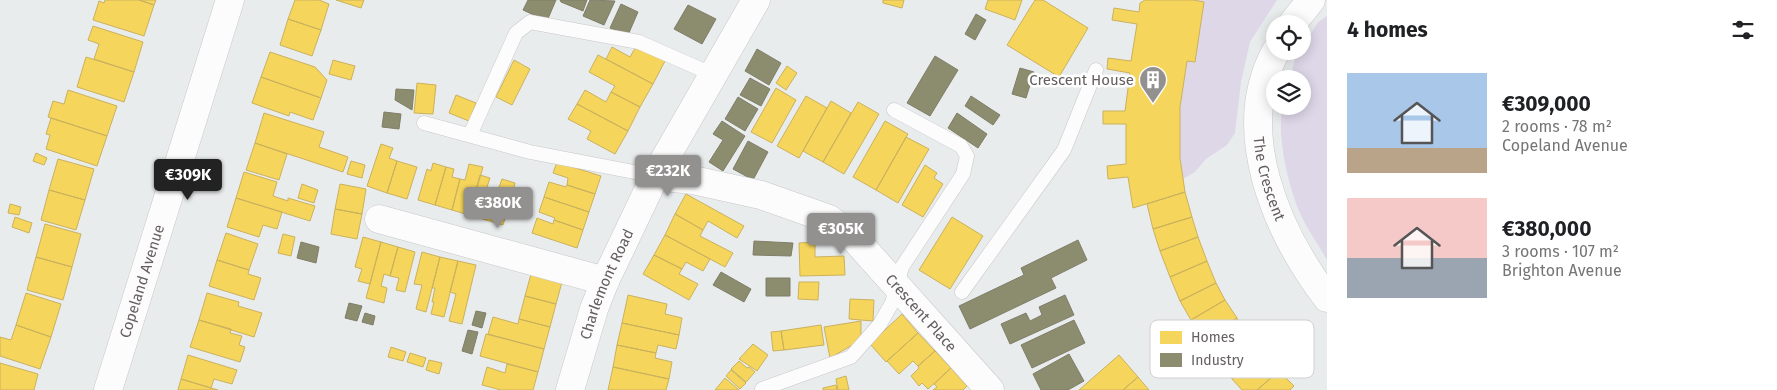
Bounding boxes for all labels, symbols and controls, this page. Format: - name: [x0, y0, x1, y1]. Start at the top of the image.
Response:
- map controls: [1266, 15, 1311, 115]
- button: locate: [1266, 15, 1311, 60]
- icon: filters: [1729, 16, 1757, 44]
- text: 4 homes: [1347, 17, 1428, 43]
- building icon: Crescent House: [1138, 65, 1168, 104]
- button: layers: [1266, 70, 1311, 115]
- place label: Crescent House: [1029, 71, 1134, 89]
- text: €309,000: [1502, 91, 1591, 117]
- icon: home: [1387, 93, 1447, 153]
- text: 2 rooms · 78 m²: [1502, 117, 1612, 136]
- street label: The Crescent: [1250, 136, 1289, 224]
- text: Copeland Avenue: [1502, 136, 1628, 155]
- pin: €232K: [633, 154, 703, 197]
- pin: €309K: [153, 158, 223, 201]
- text: €232K: [646, 161, 690, 180]
- text: €309K: [165, 165, 211, 184]
- pin: €380K: [463, 186, 533, 229]
- text: €380K: [475, 193, 521, 212]
- pin: €305K: [806, 212, 876, 255]
- text: €380,000: [1502, 216, 1591, 242]
- icon: home: [1387, 218, 1447, 278]
- text: €305K: [818, 219, 864, 238]
- street label: Copeland Avenue: [116, 222, 168, 340]
- street label: Charlemont Road: [576, 226, 637, 342]
- text: 3 rooms · 107 m²: [1502, 242, 1619, 261]
- text: Brighton Avenue: [1502, 261, 1622, 280]
- street label: Crescent Place: [882, 270, 961, 356]
- legend: [1150, 320, 1314, 378]
- text: Homes: [1191, 329, 1235, 346]
- text: Industry: [1191, 352, 1244, 369]

